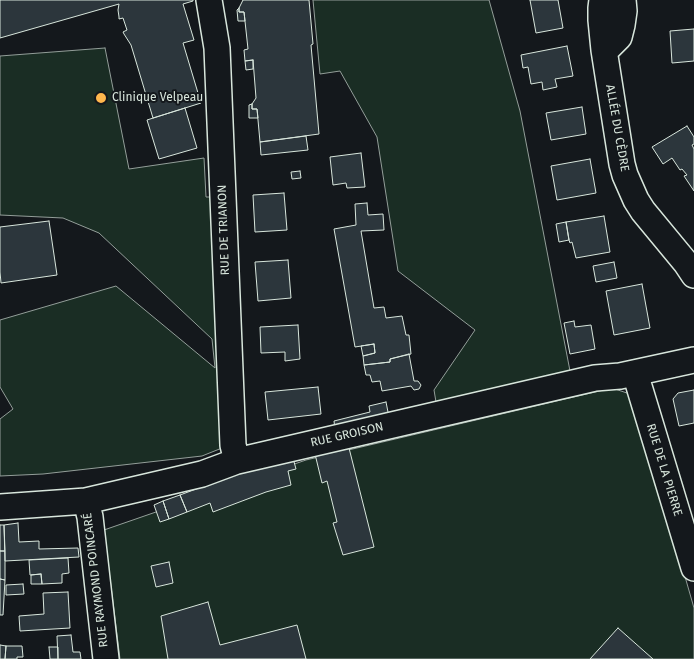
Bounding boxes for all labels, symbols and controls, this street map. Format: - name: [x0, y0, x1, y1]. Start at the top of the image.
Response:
- street label: ALLÉE DU CÈDRE: [602, 83, 632, 173]
- marker: Clinique Velpeau: [94, 91, 108, 105]
- place label: Clinique Velpeau: [112, 91, 203, 105]
- street label: RUE DE TRIANON: [215, 184, 233, 276]
- street label: RUE GROISON: [309, 420, 385, 450]
- street label: RUE DE LA PIERRE: [643, 422, 685, 518]
- street label: RUE RAYMOND POINCARÉ: [81, 512, 111, 648]

